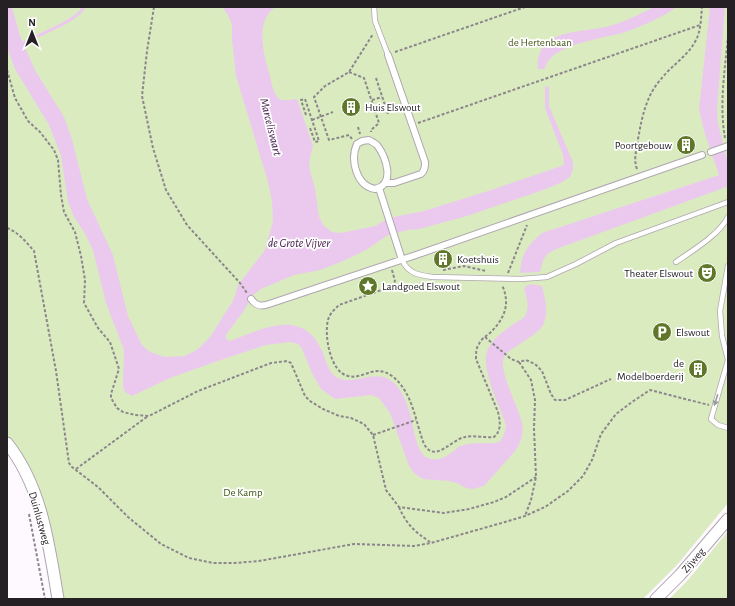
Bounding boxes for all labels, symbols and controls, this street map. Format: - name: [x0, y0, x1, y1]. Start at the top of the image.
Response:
- north arrow: [12, 12, 52, 52]
- text: N: [28, 17, 36, 28]
- park label: de Hertenbaan: [508, 37, 572, 48]
- building icon: Huis Elswout: [340, 96, 362, 118]
- water label: Marcelisvaart: [258, 97, 284, 157]
- place label: Huis Elswout: [365, 102, 421, 113]
- building icon: Poortgebouw: [675, 134, 697, 156]
- place label: Poortgebouw: [615, 140, 673, 151]
- water label: de Grote Vijver: [268, 237, 331, 250]
- building icon: Koetshuis: [432, 248, 454, 270]
- place label: Koetshuis: [457, 254, 499, 265]
- theatre icon: Theater Elswout: [696, 262, 718, 284]
- place label: Theater Elswout: [624, 268, 693, 279]
- place icon: Landgoed Elswout: [357, 275, 379, 297]
- place label: Landgoed Elswout: [382, 281, 461, 292]
- parking icon: Elswout: [651, 321, 673, 343]
- place label: Elswout: [676, 327, 710, 338]
- place label: de Modelboerderij: [617, 358, 684, 382]
- building icon: de Modelboerderij: [687, 358, 709, 380]
- one-way arrow: [713, 394, 719, 406]
- park label: De Kamp: [223, 487, 263, 498]
- street label: Duinlustweg: [27, 490, 52, 546]
- street label: Zijweg: [680, 545, 707, 575]

